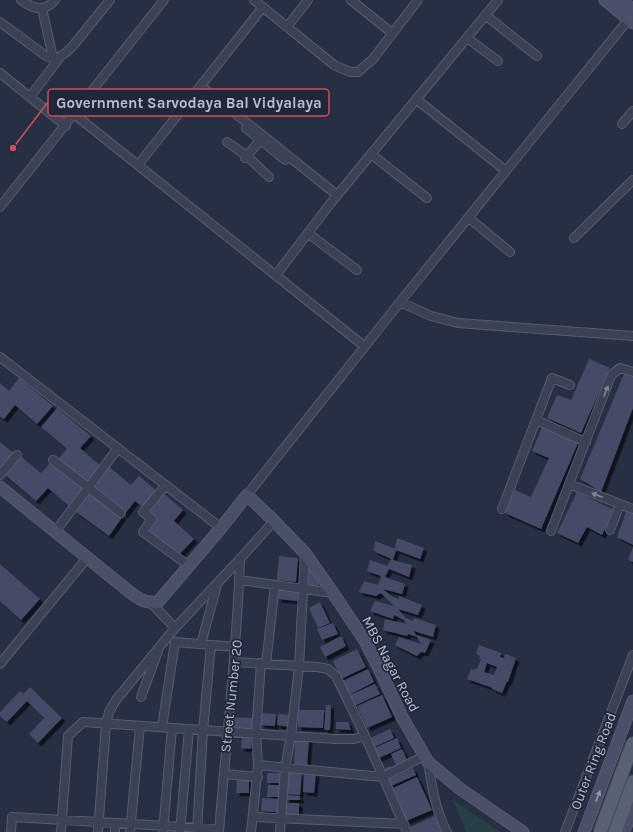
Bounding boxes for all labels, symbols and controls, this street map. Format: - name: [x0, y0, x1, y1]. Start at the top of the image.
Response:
- callout: Government Sarvodaya Bal Vidyalaya: [48, 89, 329, 116]
- text: Government Sarvodaya Bal Vidyalaya: [56, 94, 322, 112]
- one-way arrow: [603, 385, 609, 397]
- one-way arrow: [590, 492, 602, 498]
- street label: MBS Nagar Road: [358, 614, 423, 715]
- street label: Street Number 20: [217, 639, 246, 753]
- street label: Outer Ring Road: [567, 710, 620, 812]
- one-way arrow: [595, 789, 601, 801]

